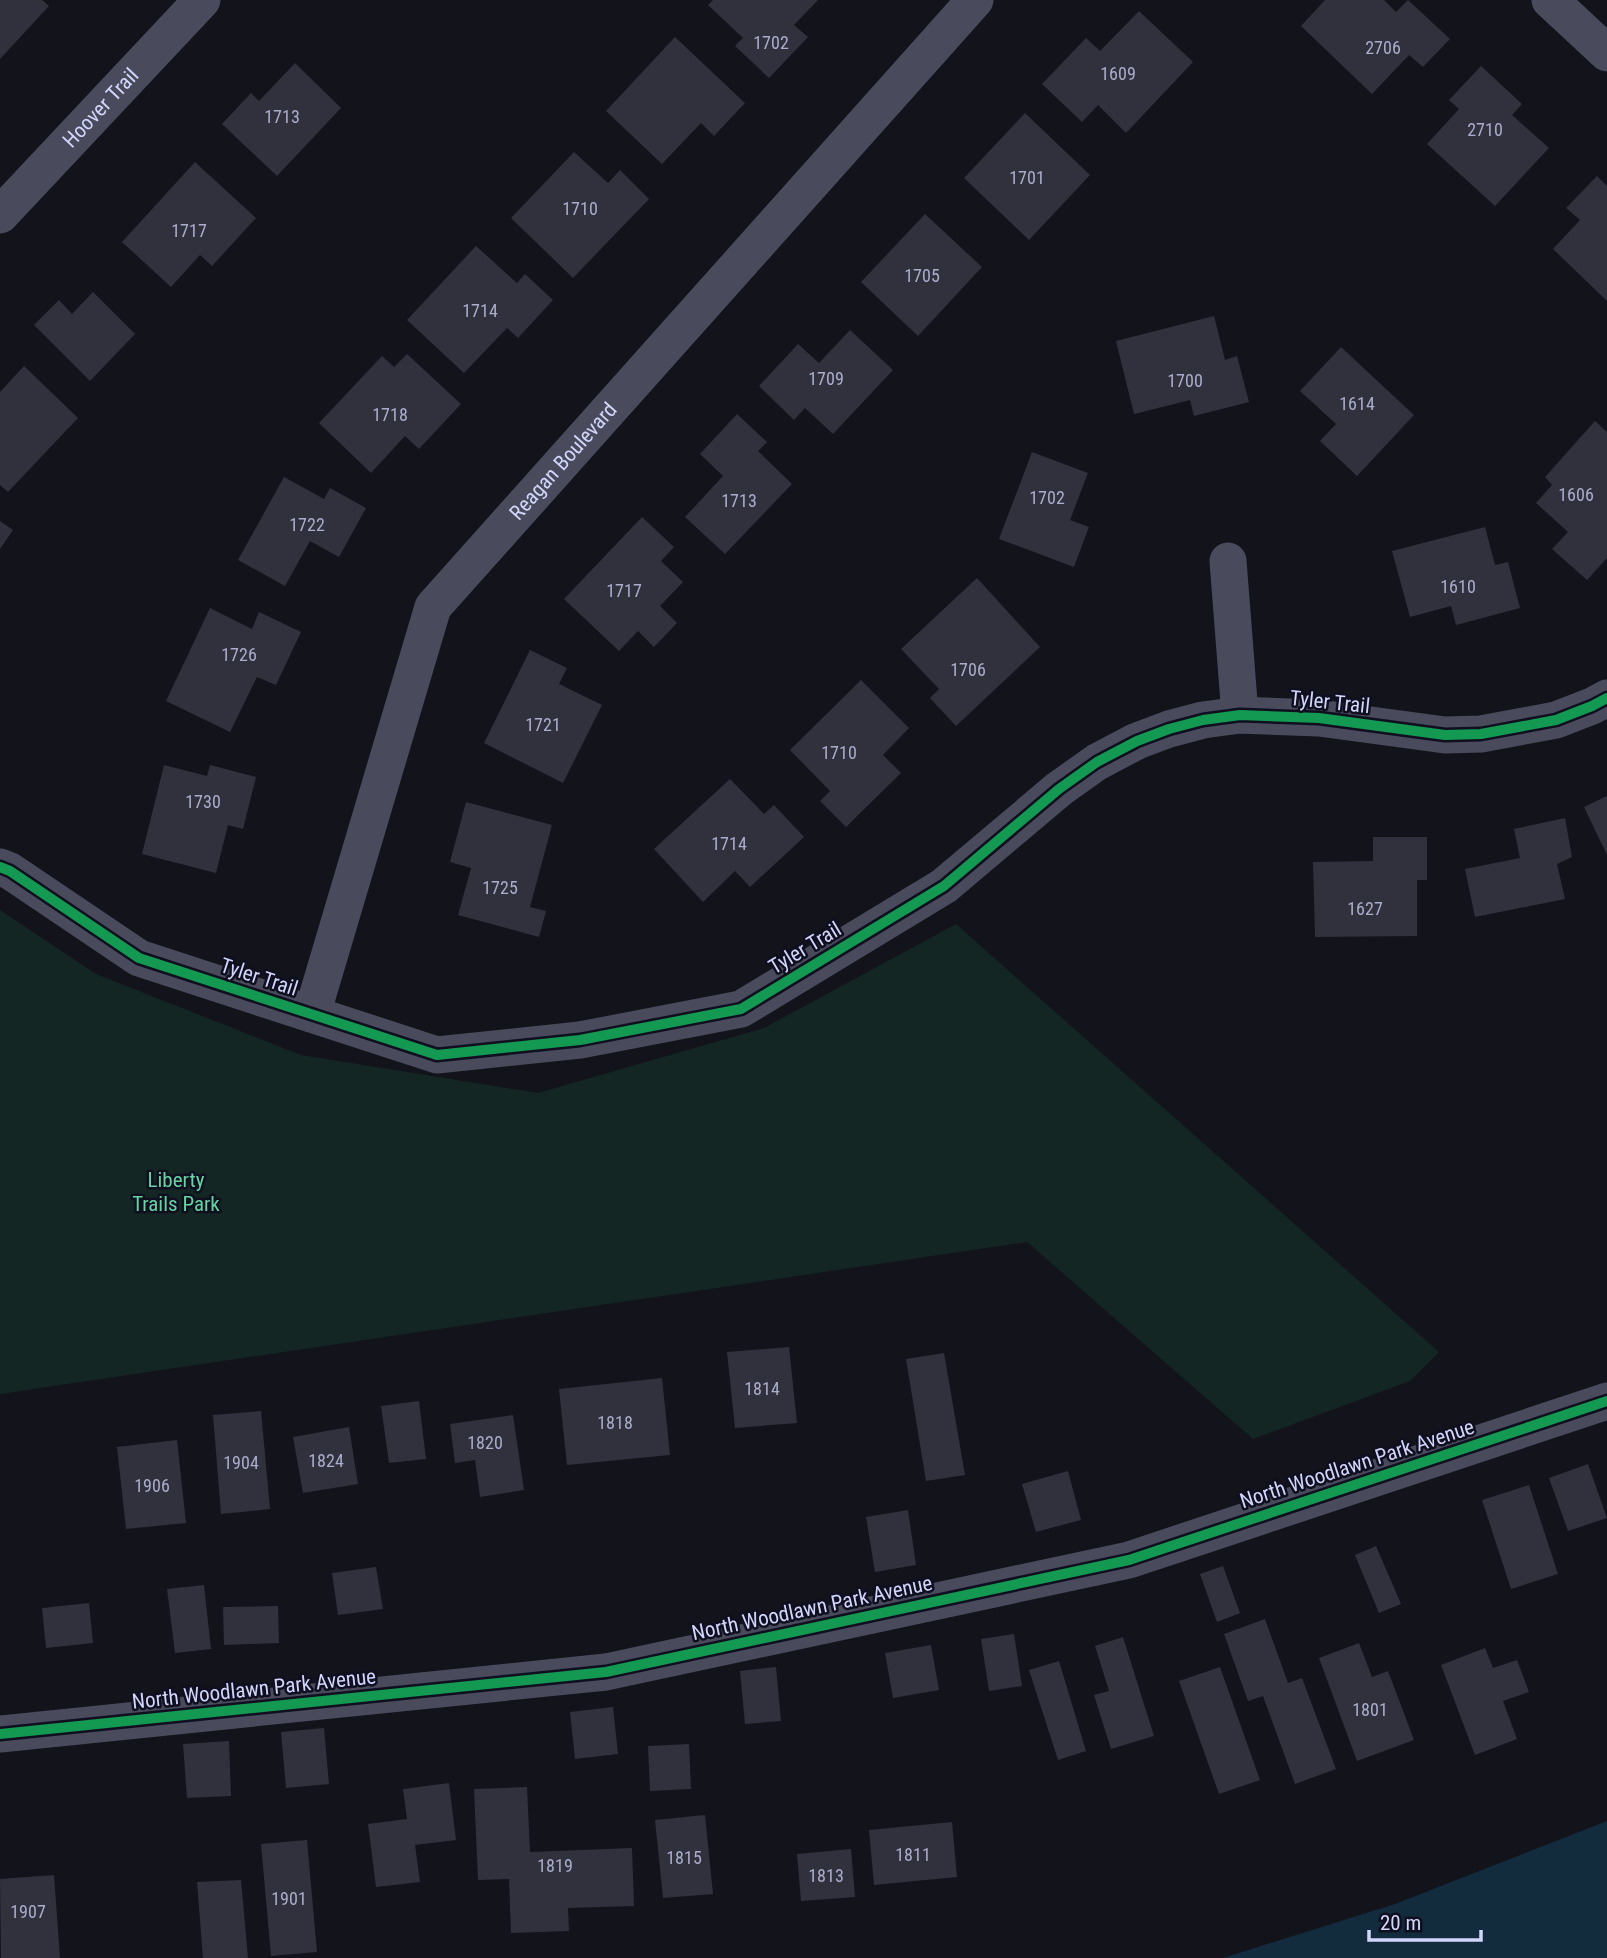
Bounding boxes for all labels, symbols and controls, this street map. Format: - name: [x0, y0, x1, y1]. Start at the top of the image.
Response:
- house number: 1702: [753, 32, 789, 53]
- house number: 2706: [1365, 37, 1401, 58]
- street label: Hoover Trail: [58, 63, 143, 152]
- house number: 1609: [1100, 63, 1136, 84]
- house number: 1713: [264, 106, 300, 127]
- house number: 2710: [1467, 119, 1503, 140]
- house number: 1701: [1009, 167, 1045, 188]
- house number: 1710: [562, 198, 598, 219]
- house number: 1717: [171, 220, 207, 241]
- house number: 1705: [904, 265, 940, 286]
- house number: 1714: [462, 300, 498, 321]
- house number: 1709: [808, 368, 844, 389]
- house number: 1700: [1167, 370, 1203, 391]
- house number: 1614: [1339, 393, 1375, 414]
- street label: Reagan Boulevard: [505, 398, 622, 525]
- house number: 1718: [372, 404, 408, 425]
- house number: 1606: [1558, 484, 1594, 505]
- house number: 1702: [1029, 487, 1065, 508]
- house number: 1713: [721, 490, 757, 511]
- house number: 1722: [289, 514, 325, 535]
- house number: 1610: [1440, 576, 1476, 597]
- house number: 1717: [606, 580, 642, 601]
- house number: 1726: [221, 644, 257, 665]
- house number: 1706: [950, 659, 986, 680]
- street label: Tyler Trail: [1289, 686, 1371, 718]
- house number: 1721: [525, 714, 561, 735]
- house number: 1710: [821, 742, 857, 763]
- house number: 1730: [185, 791, 221, 812]
- house number: 1714: [711, 833, 747, 854]
- house number: 1725: [482, 877, 518, 898]
- house number: 1627: [1347, 898, 1383, 919]
- street label: Tyler Trail: [764, 917, 846, 979]
- street label: Tyler Trail: [217, 953, 301, 1001]
- park label: Liberty Trails Park: [132, 1168, 220, 1216]
- house number: 1814: [744, 1378, 780, 1399]
- house number: 1818: [597, 1412, 633, 1433]
- street label: North Woodlawn Park Avenue: [1237, 1415, 1477, 1513]
- house number: 1820: [467, 1432, 503, 1453]
- house number: 1824: [308, 1450, 344, 1471]
- house number: 1904: [223, 1452, 259, 1473]
- house number: 1906: [134, 1475, 170, 1496]
- street label: North Woodlawn Park Avenue: [690, 1571, 934, 1645]
- street label: North Woodlawn Park Avenue: [131, 1664, 377, 1714]
- house number: 1801: [1352, 1699, 1388, 1720]
- house number: 1811: [895, 1844, 931, 1865]
- house number: 1815: [666, 1847, 702, 1868]
- house number: 1819: [537, 1855, 573, 1876]
- house number: 1813: [808, 1865, 844, 1886]
- house number: 1901: [271, 1888, 307, 1909]
- scale bar: [1369, 1898, 1481, 1942]
- house number: 1907: [10, 1901, 46, 1922]
- text: 20 m: [1380, 1911, 1421, 1935]

